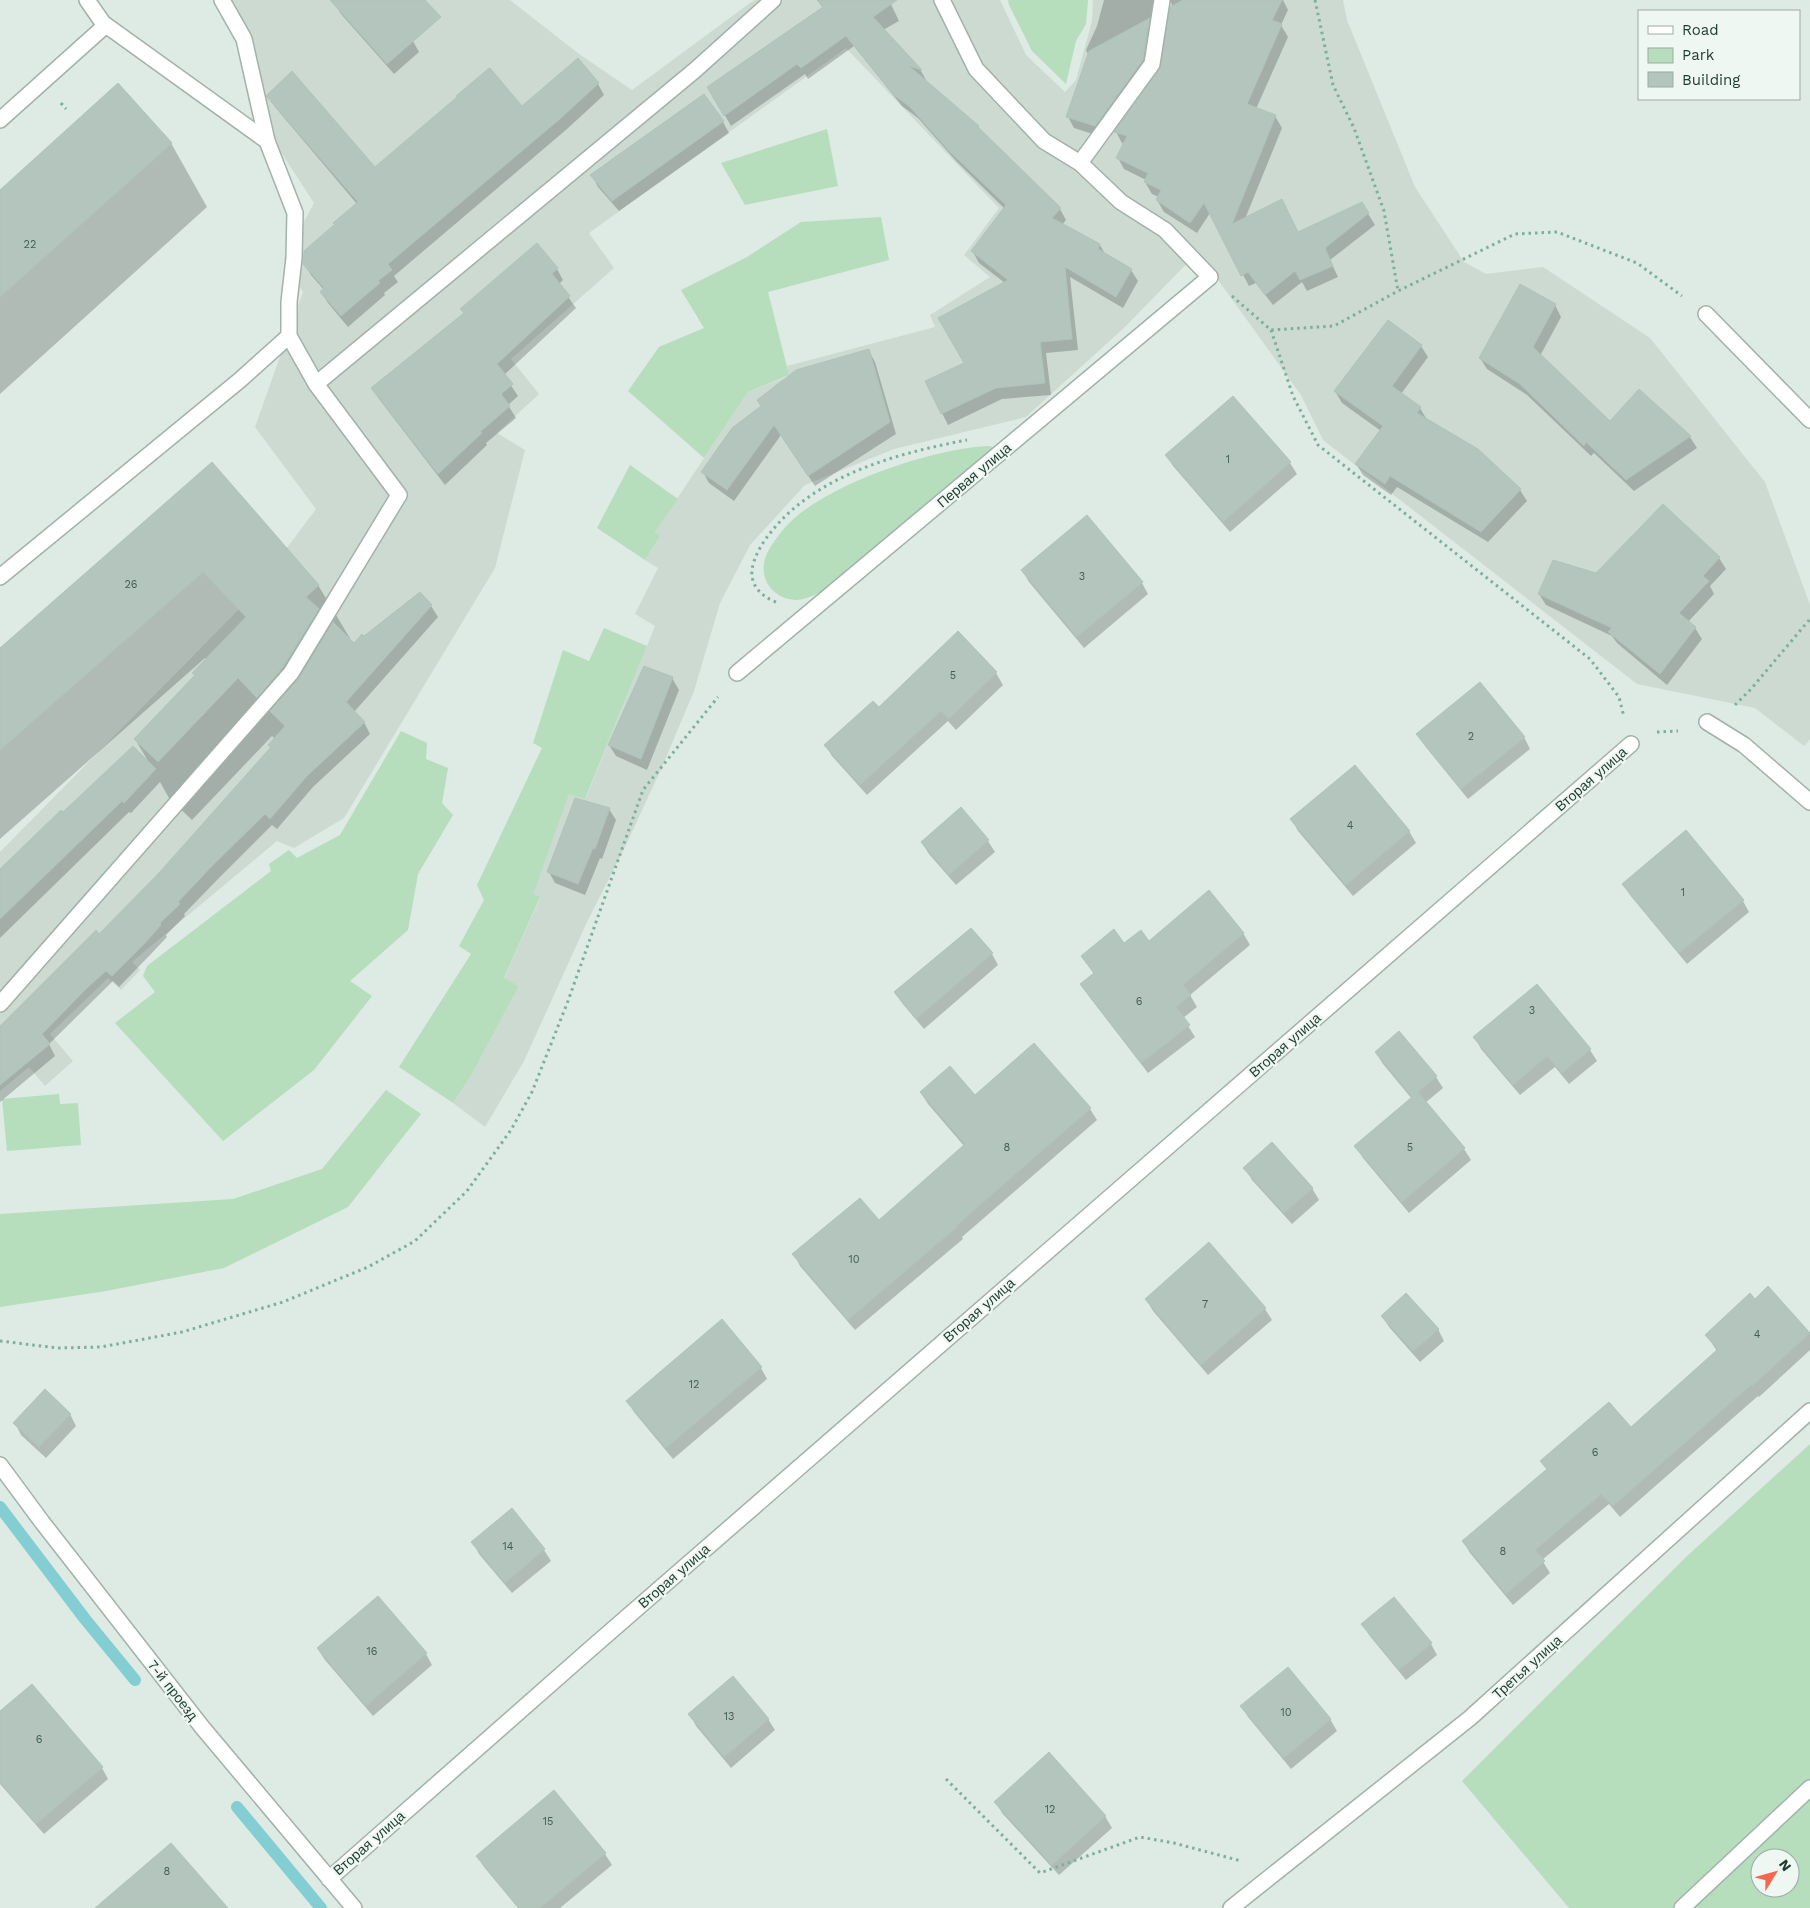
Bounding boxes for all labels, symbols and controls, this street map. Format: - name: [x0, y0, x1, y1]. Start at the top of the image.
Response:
- legend: [1638, 10, 1800, 100]
- text: Road: [1682, 21, 1719, 39]
- text: Park: [1682, 46, 1715, 64]
- text: Building: [1682, 71, 1740, 89]
- house number: 22: [24, 238, 36, 251]
- street label: Первая улица: [934, 439, 1014, 511]
- house number: 1: [1226, 453, 1230, 466]
- house number: 3: [1079, 570, 1085, 583]
- house number: 26: [124, 578, 138, 591]
- house number: 5: [950, 669, 956, 682]
- house number: 2: [1468, 730, 1474, 743]
- street label: Вторая улица: [1552, 744, 1630, 814]
- house number: 4: [1347, 819, 1354, 832]
- house number: 1: [1681, 886, 1685, 899]
- house number: 6: [1136, 995, 1143, 1008]
- house number: 3: [1529, 1004, 1535, 1017]
- street label: Вторая улица: [1246, 1010, 1324, 1080]
- house number: 8: [1004, 1141, 1011, 1154]
- house number: 5: [1407, 1141, 1413, 1154]
- house number: 10: [848, 1253, 860, 1266]
- street label: Вторая улица: [940, 1275, 1018, 1345]
- house number: 7: [1202, 1298, 1208, 1311]
- house number: 4: [1754, 1328, 1761, 1341]
- house number: 12: [689, 1378, 699, 1391]
- house number: 6: [1592, 1446, 1599, 1459]
- house number: 14: [502, 1540, 514, 1553]
- street label: Вторая улица: [635, 1541, 713, 1611]
- house number: 8: [1500, 1545, 1507, 1558]
- street label: Третья улица: [1489, 1632, 1565, 1702]
- house number: 16: [367, 1645, 378, 1658]
- street label: 7-й проезд: [145, 1657, 201, 1723]
- house number: 10: [1280, 1706, 1292, 1719]
- house number: 13: [724, 1710, 734, 1723]
- house number: 6: [36, 1733, 43, 1746]
- house number: 12: [1045, 1803, 1055, 1816]
- street label: Вторая улица: [330, 1808, 408, 1878]
- house number: 15: [543, 1815, 553, 1828]
- north arrow: [1750, 1848, 1800, 1898]
- text: N: [1776, 1856, 1795, 1874]
- house number: 8: [164, 1865, 171, 1878]

